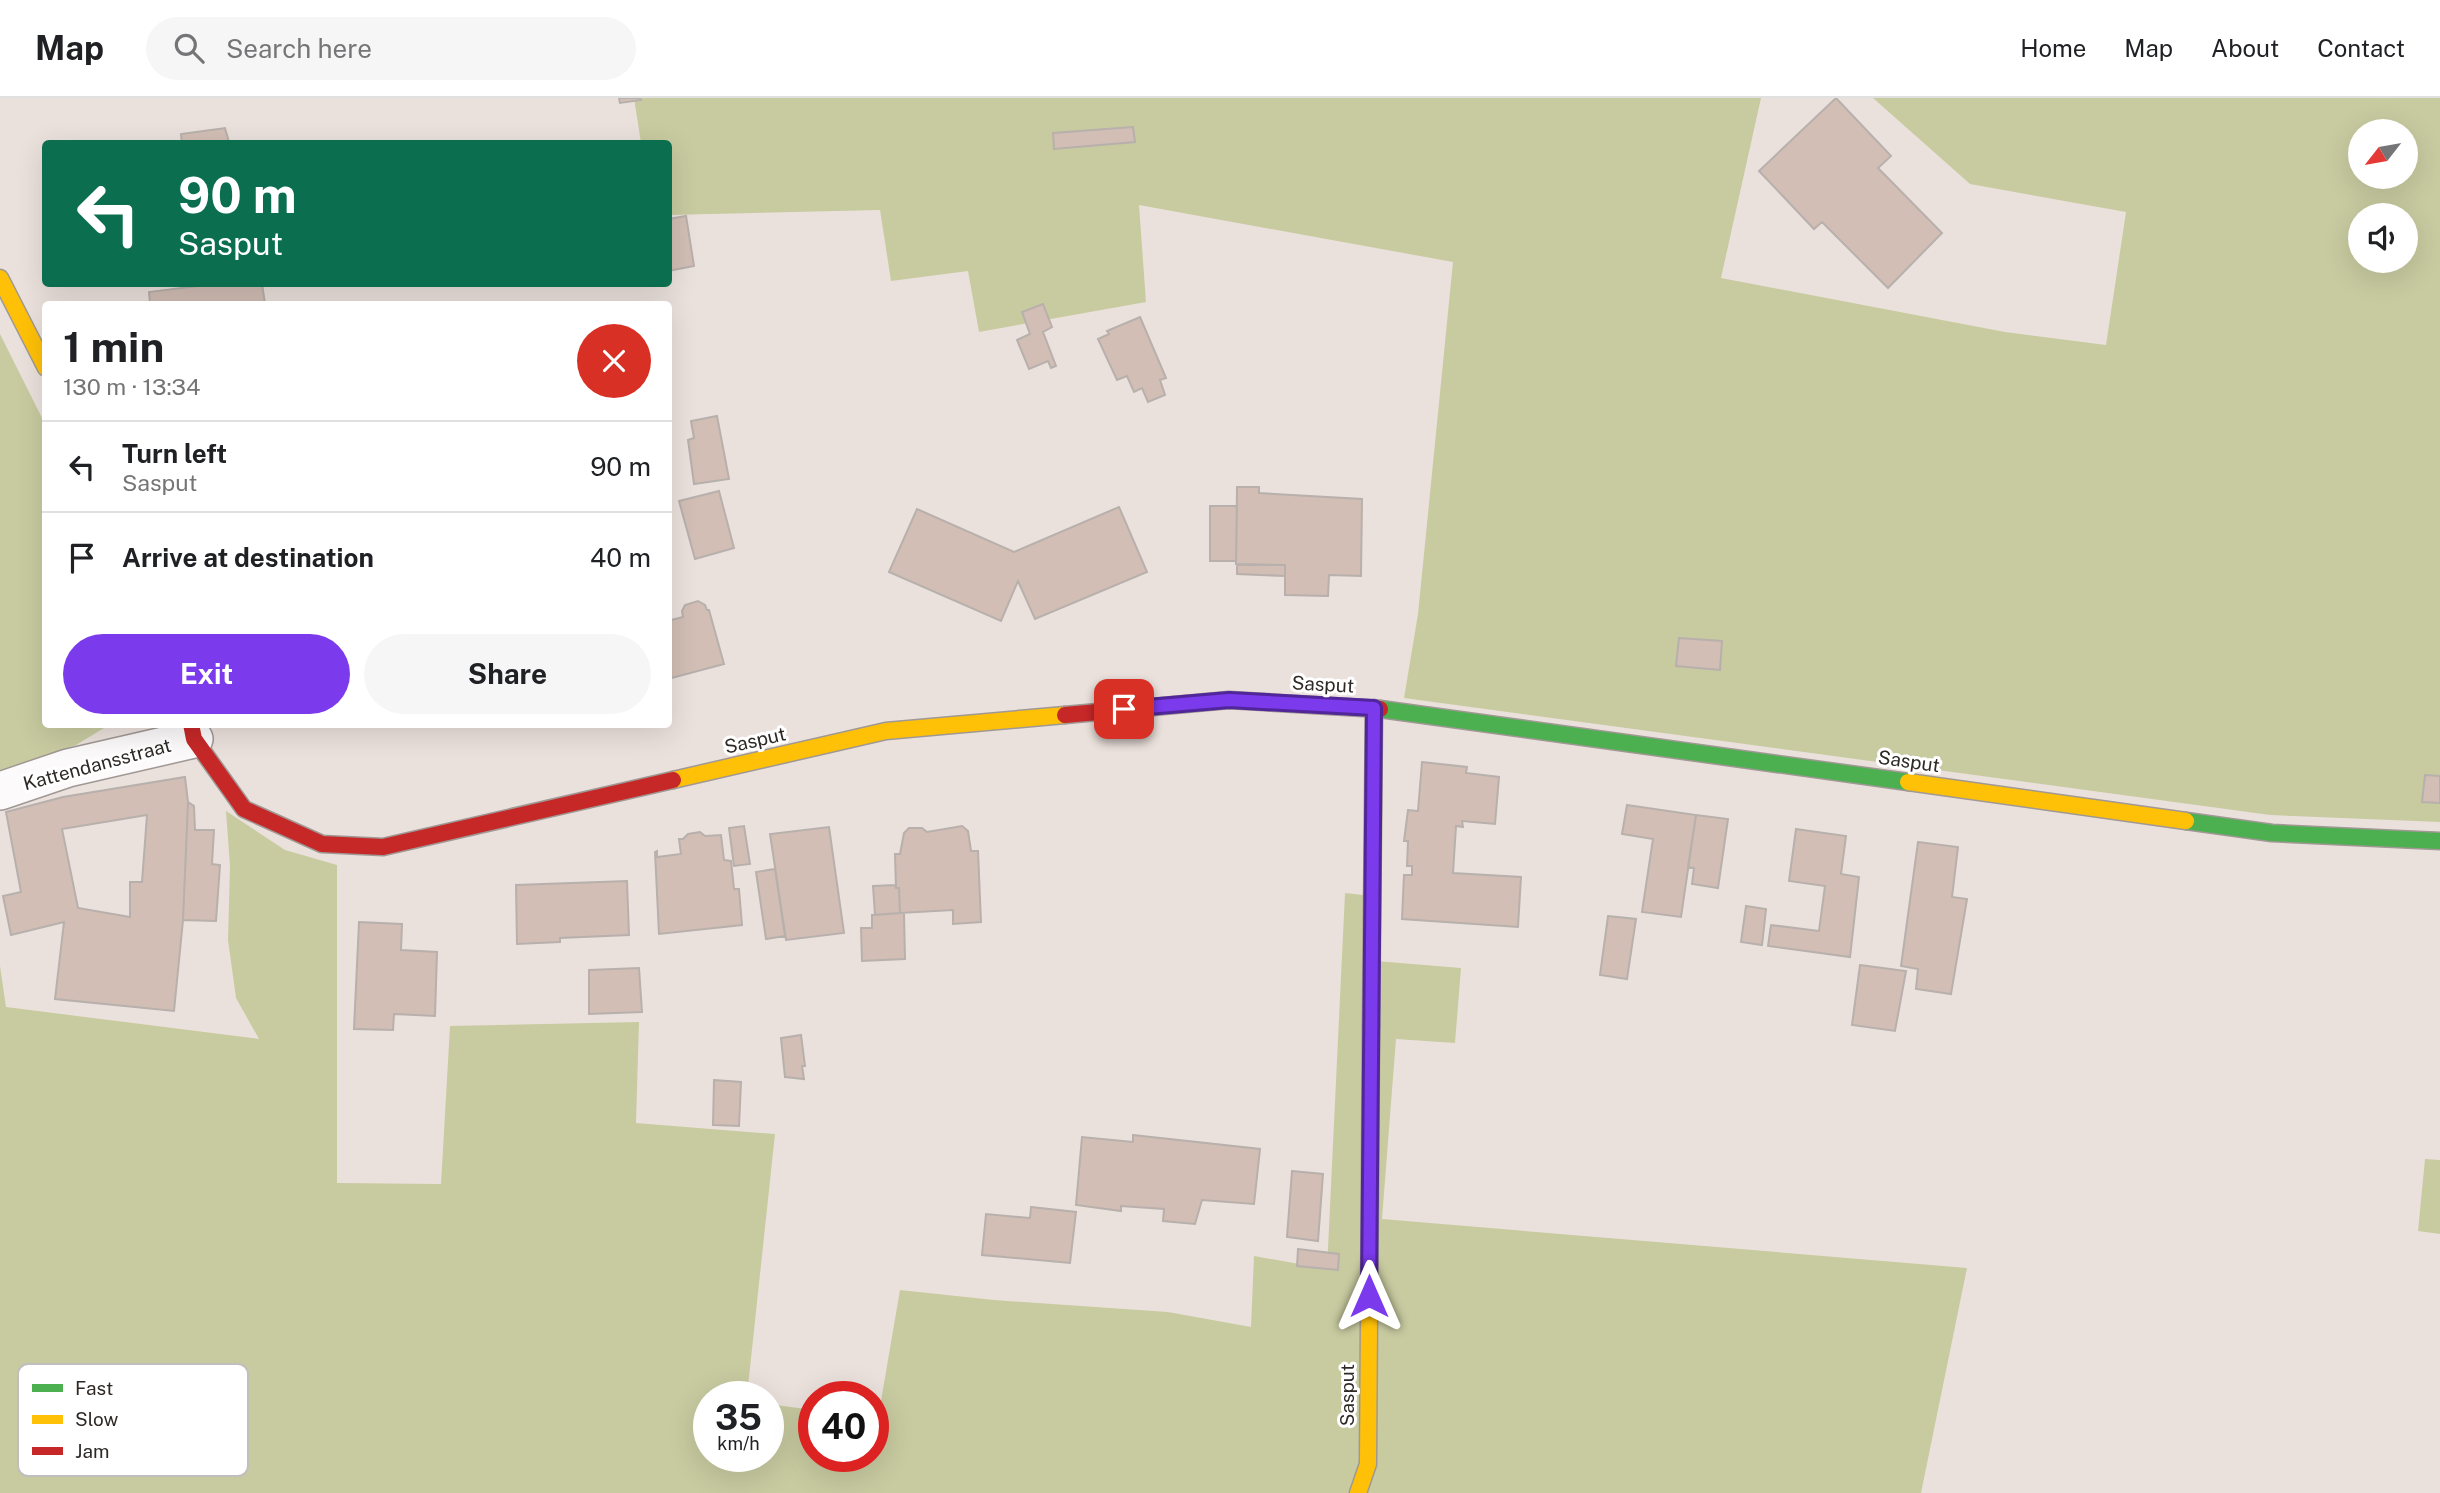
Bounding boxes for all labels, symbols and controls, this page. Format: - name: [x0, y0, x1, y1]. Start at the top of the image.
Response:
- search box: [146, 17, 636, 80]
- text: Map: [35, 29, 104, 67]
- icon: search: [170, 29, 208, 67]
- text: Search here: [226, 33, 372, 64]
- text: Home: [2020, 34, 2086, 62]
- text: Map: [2124, 34, 2173, 62]
- text: About: [2211, 34, 2279, 62]
- text: Contact: [2317, 34, 2405, 62]
- north arrow: [2348, 119, 2418, 189]
- map controls: [2348, 119, 2418, 273]
- text: 90 m: [178, 166, 297, 224]
- icon: left: [63, 168, 154, 259]
- button: sound: [2348, 203, 2418, 273]
- text: Sasput: [178, 225, 283, 262]
- text: 1 min: [63, 322, 164, 371]
- button: close: [577, 324, 651, 398]
- text: 130 m · 13:34: [63, 373, 201, 400]
- text: Turn left: [122, 438, 227, 469]
- icon: left: [63, 448, 101, 486]
- text: 90 m: [590, 451, 651, 482]
- text: Sasput: [122, 469, 198, 496]
- icon: arrive: [63, 539, 101, 577]
- text: Arrive at destination: [122, 542, 374, 573]
- text: 40 m: [590, 542, 651, 573]
- button: Exit: [63, 634, 350, 714]
- button: Share: [364, 634, 651, 714]
- street label: Sasput: [1291, 671, 1355, 697]
- pin: [1094, 679, 1154, 739]
- icon: arrive: [1105, 690, 1143, 728]
- street label: Sasput: [722, 722, 788, 758]
- street label: Kattendansstraat: [21, 734, 173, 794]
- street label: Sasput: [1877, 746, 1941, 776]
- position arrow: [1332, 1259, 1406, 1333]
- legend: [18, 1364, 248, 1476]
- street label: Sasput: [1336, 1364, 1358, 1426]
- text: Fast: [75, 1377, 113, 1399]
- speed limit sign: 40: [798, 1381, 889, 1472]
- text: 35: [715, 1397, 762, 1438]
- text: Slow: [75, 1408, 119, 1430]
- text: km/h: [717, 1433, 760, 1454]
- text: Jam: [75, 1440, 109, 1462]

